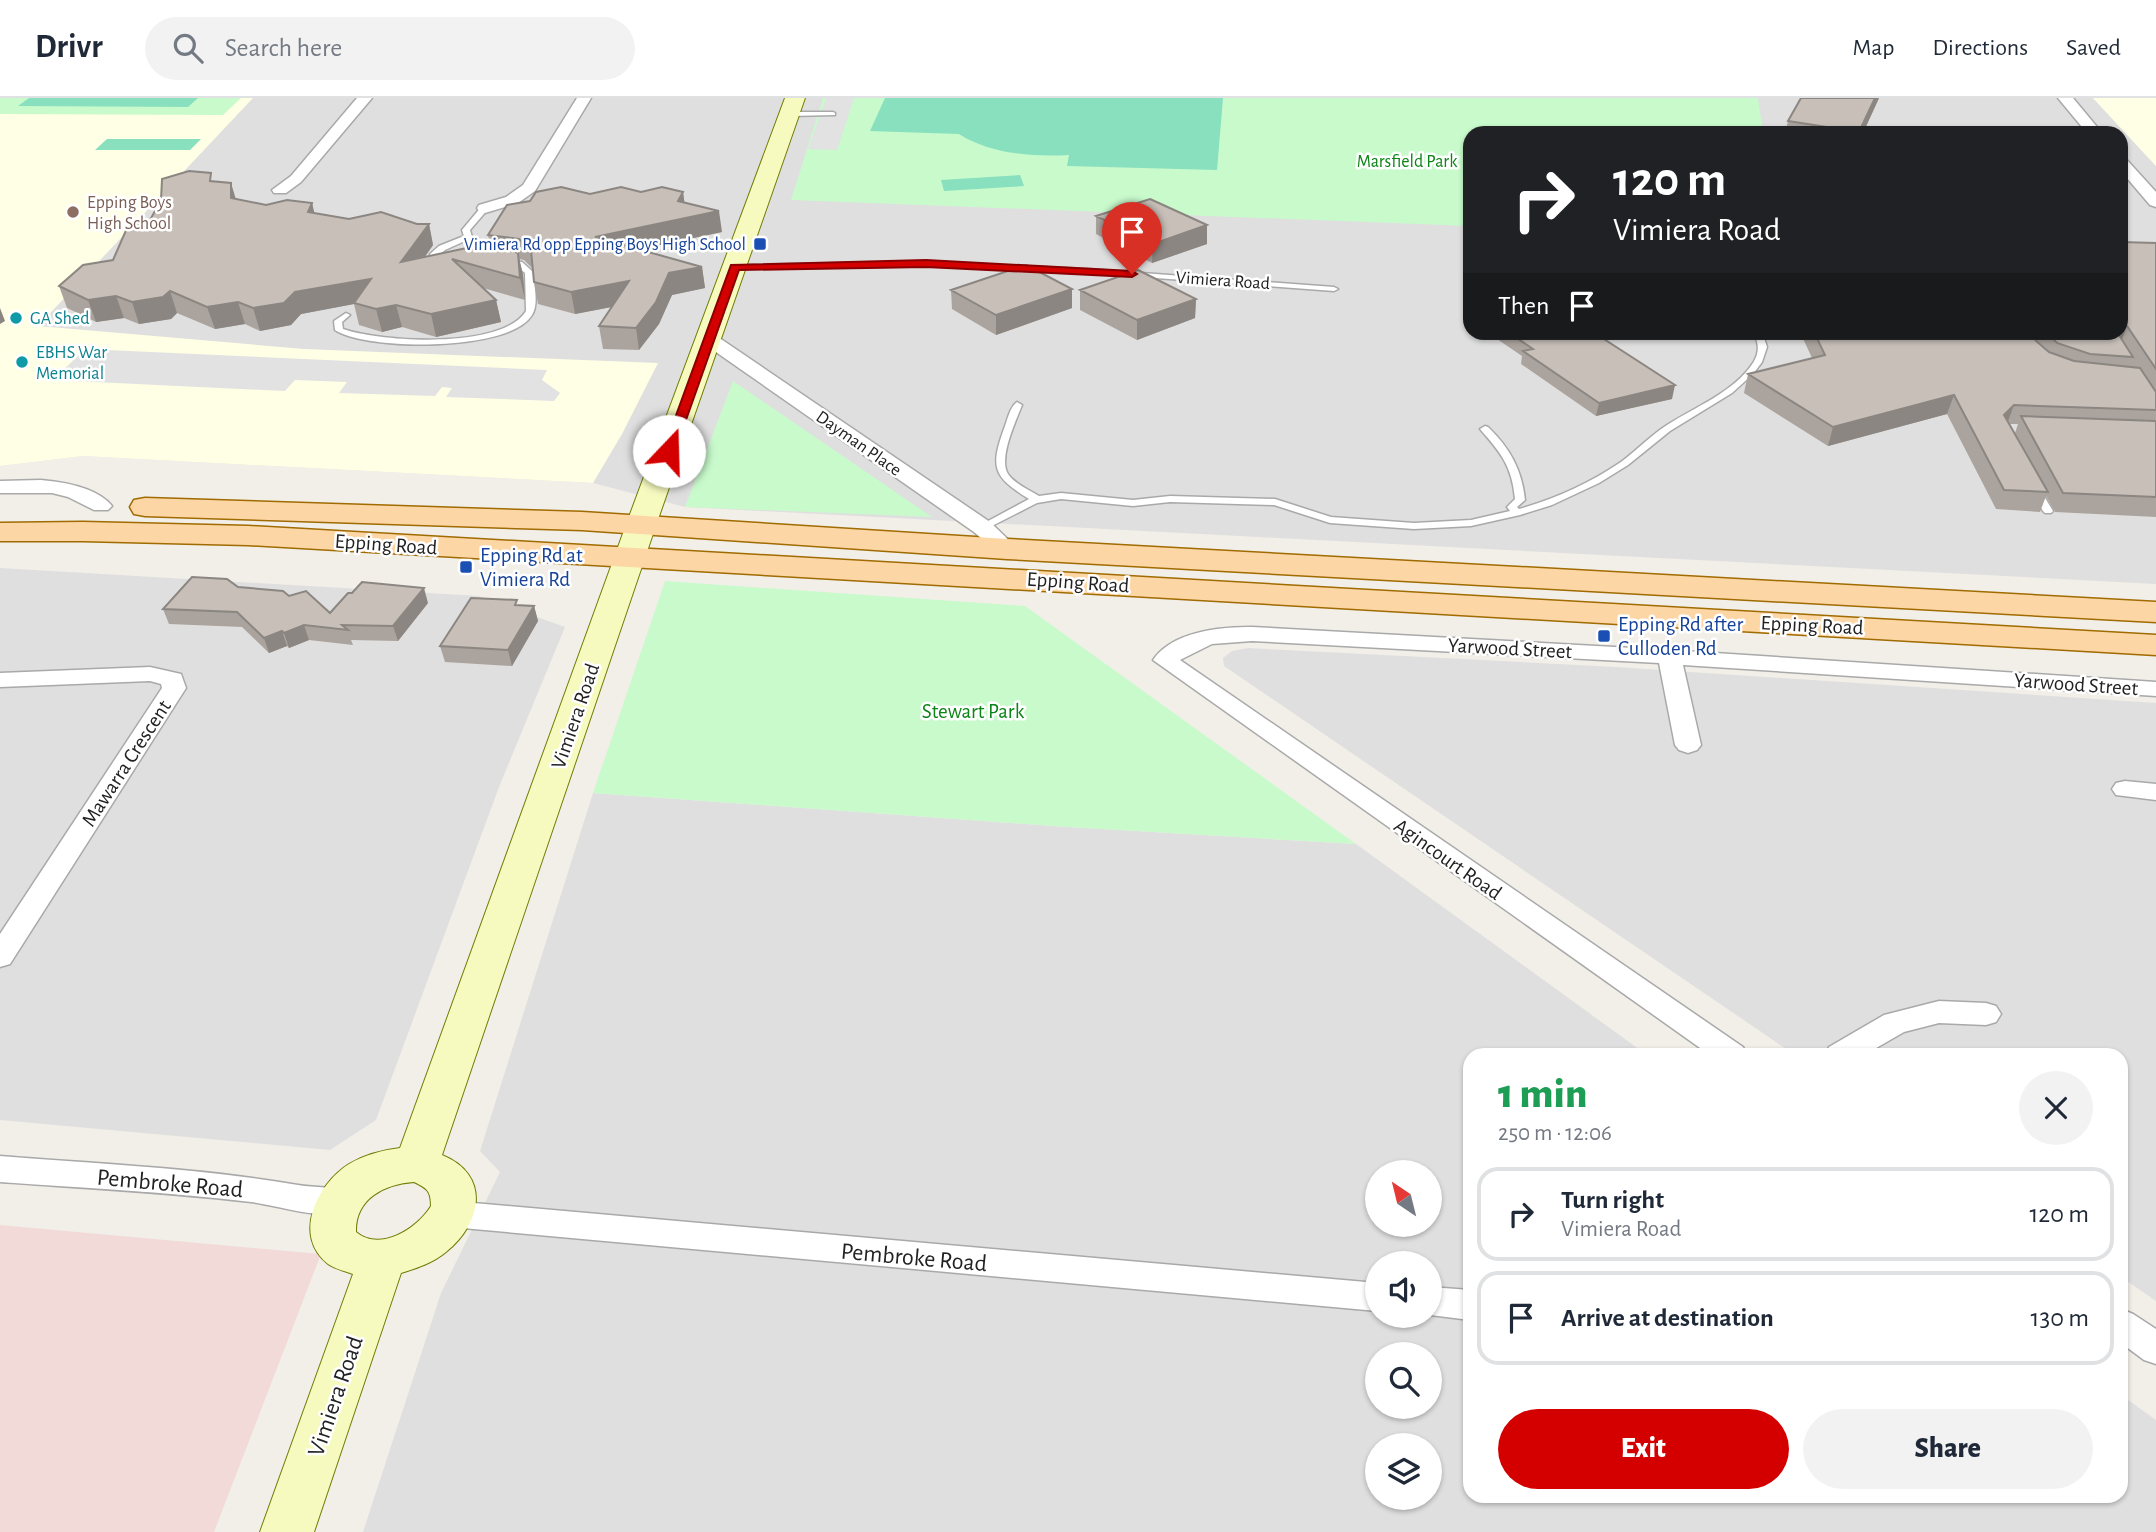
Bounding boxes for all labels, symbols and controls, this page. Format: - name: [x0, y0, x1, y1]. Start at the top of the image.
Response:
- search box: [145, 17, 635, 80]
- icon: search: [169, 29, 207, 67]
- text: Drivr: [35, 31, 103, 64]
- text: Search here: [225, 35, 342, 61]
- text: Map: [1852, 36, 1894, 60]
- text: Directions: [1932, 36, 2028, 60]
- text: Saved: [2066, 36, 2121, 60]
- park label: Marsfield Park: [1357, 153, 1458, 171]
- icon: right: [1498, 154, 1589, 245]
- text: 120 m: [1613, 156, 1726, 205]
- place label: Epping Boys High School: [87, 194, 172, 233]
- pin: [1102, 202, 1162, 274]
- marker: Epping Boys High School: [65, 204, 81, 220]
- icon: arrive: [1113, 213, 1151, 251]
- text: Vimiera Road: [1613, 214, 1781, 246]
- place label: Vimiera Rd opp Epping Boys High School: [464, 236, 746, 254]
- marker: Vimiera Rd opp Epping Boys High School: [752, 236, 768, 252]
- street label: Vimiera Road: [1175, 269, 1271, 293]
- icon: arrive: [1563, 287, 1601, 325]
- text: Then: [1498, 293, 1549, 319]
- marker: GA Shed: [8, 310, 24, 326]
- place label: GA Shed: [30, 310, 90, 328]
- place label: EBHS War Memorial: [36, 344, 107, 383]
- marker: EBHS War Memorial: [14, 354, 30, 370]
- street label: Dayman Place: [812, 408, 904, 480]
- position arrow: [632, 414, 706, 488]
- street label: Epping Road: [334, 530, 438, 559]
- place label: Epping Rd at Vimiera Rd: [480, 545, 583, 590]
- marker: Epping Rd at Vimiera Rd: [458, 559, 474, 575]
- street label: Epping Road: [1026, 568, 1130, 597]
- street label: Epping Road: [1760, 612, 1864, 639]
- place label: Epping Rd after Culloden Rd: [1618, 614, 1743, 659]
- marker: Epping Rd after Culloden Rd: [1596, 628, 1612, 644]
- street label: Yarwood Street: [1447, 635, 1573, 662]
- street label: Vimiera Road: [548, 661, 603, 772]
- street label: Yarwood Street: [2013, 670, 2139, 699]
- street label: Mawarra Crescent: [78, 696, 175, 830]
- park label: Stewart Park: [922, 701, 1025, 722]
- street label: Agincourt Road: [1390, 815, 1505, 904]
- button: close: [2019, 1071, 2093, 1145]
- text: 1 min: [1498, 1073, 1587, 1115]
- text: 250 m · 12:06: [1498, 1122, 1612, 1145]
- north arrow: [1365, 1160, 1442, 1237]
- map controls: [1365, 1160, 1442, 1510]
- street label: Pembroke Road: [96, 1166, 244, 1202]
- text: Turn right: [1561, 1187, 1664, 1213]
- icon: right: [1502, 1195, 1540, 1233]
- text: 120 m: [2029, 1201, 2089, 1227]
- text: Vimiera Road: [1561, 1218, 1681, 1241]
- street label: Pembroke Road: [840, 1240, 988, 1276]
- button: sound: [1365, 1251, 1442, 1328]
- icon: arrive: [1502, 1299, 1540, 1337]
- text: Arrive at destination: [1561, 1305, 1774, 1331]
- text: 130 m: [2031, 1305, 2089, 1331]
- street label: Vimiera Road: [304, 1333, 368, 1460]
- button: search: [1365, 1342, 1442, 1419]
- button: Exit: [1498, 1409, 1789, 1489]
- button: Share: [1803, 1409, 2093, 1489]
- button: layers: [1365, 1433, 1442, 1510]

